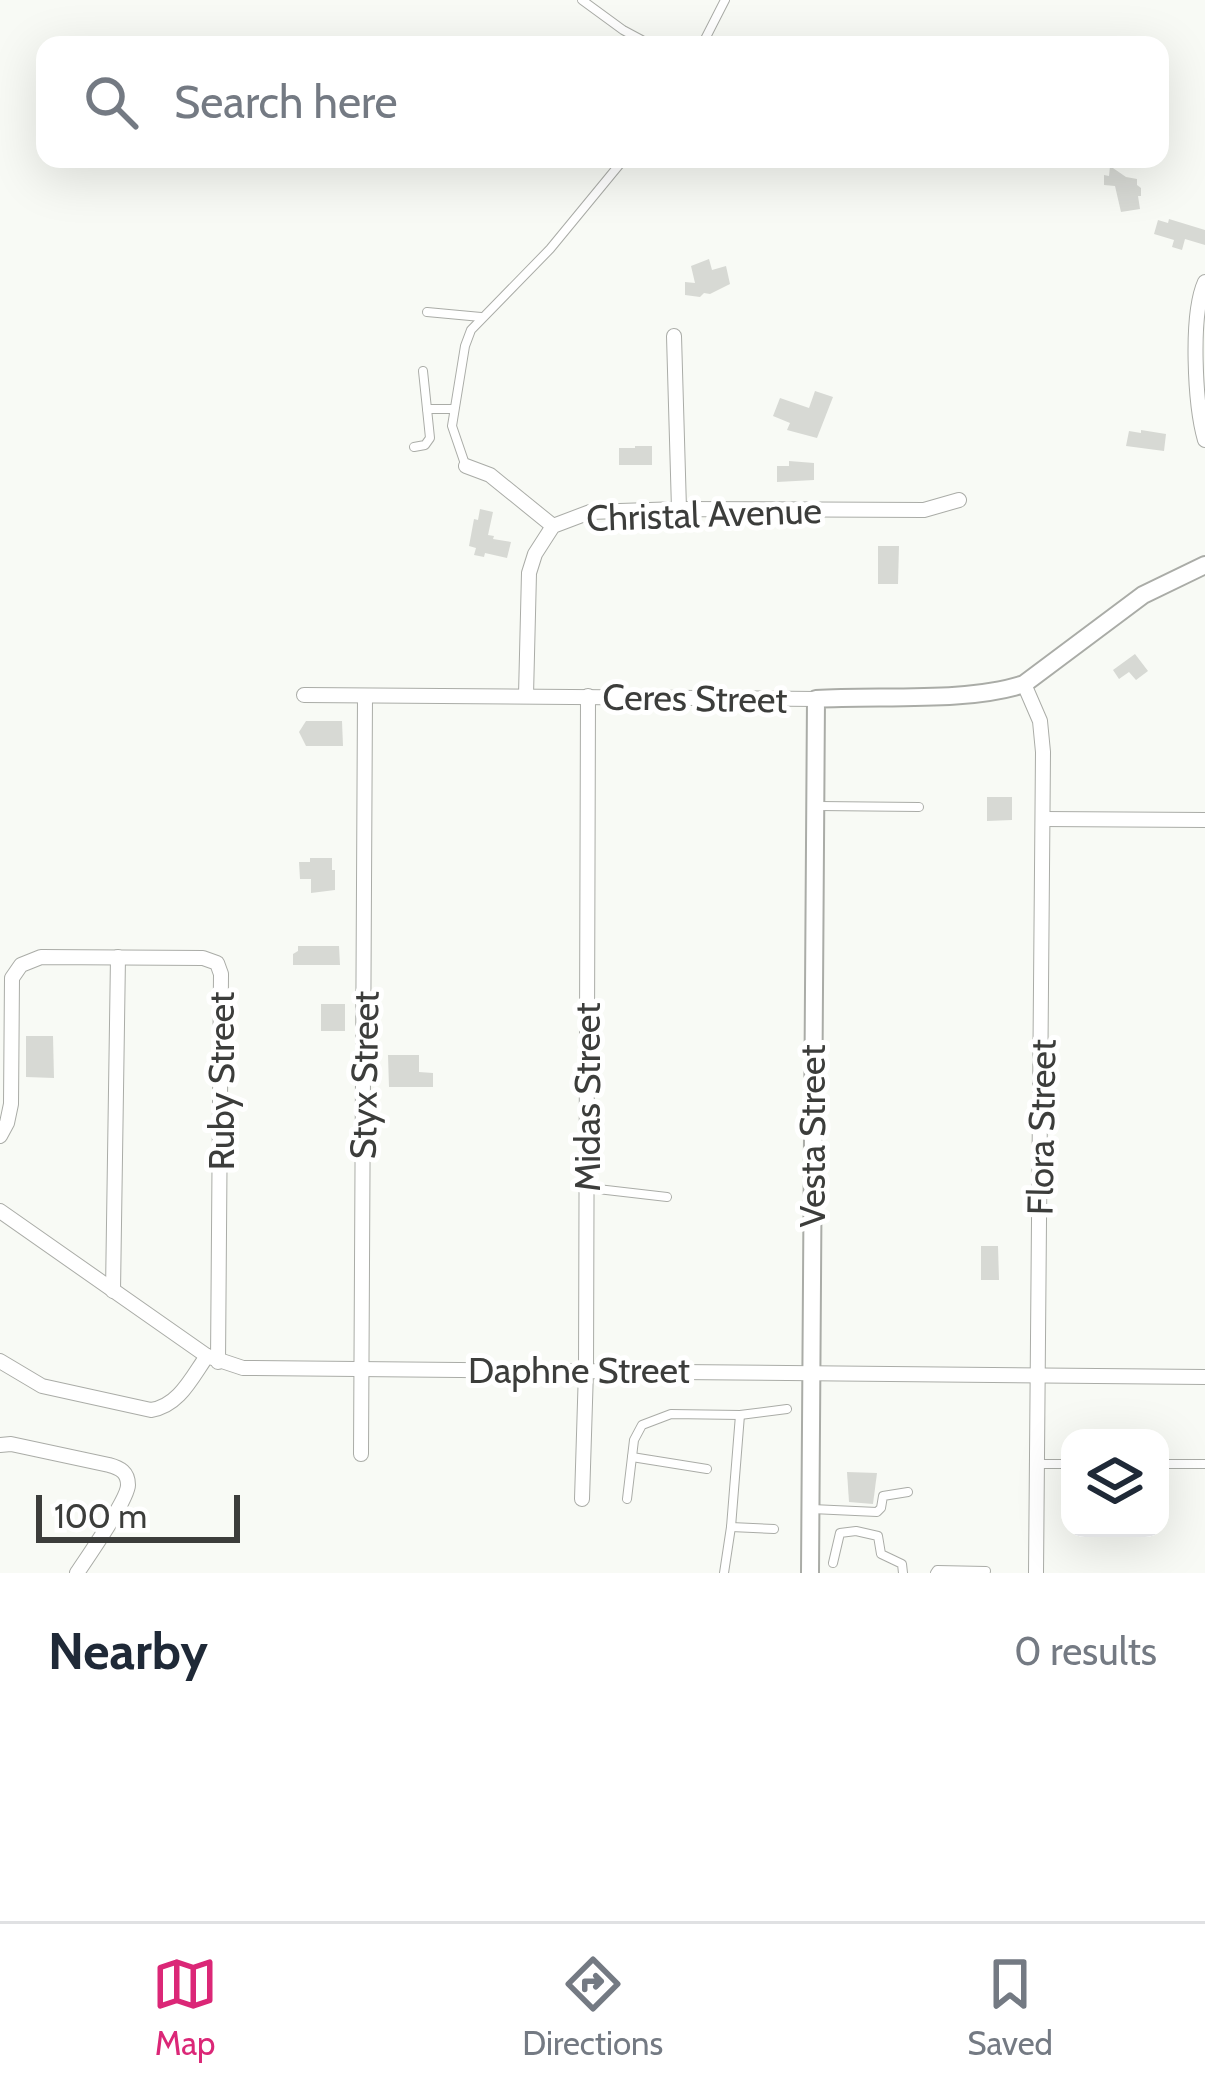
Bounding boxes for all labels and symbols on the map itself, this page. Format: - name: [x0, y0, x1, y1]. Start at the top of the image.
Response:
- street label: Christal Avenue: [585, 488, 823, 540]
- street label: Ceres Street: [602, 674, 788, 722]
- street label: Styx Street: [341, 990, 387, 1160]
- street label: Ruby Street: [199, 992, 243, 1170]
- street label: Midas Street: [565, 1002, 609, 1192]
- street label: Flora Street: [1017, 1039, 1065, 1215]
- street label: Vesta Street: [790, 1044, 834, 1228]
- street label: Daphne Street: [468, 1348, 690, 1392]
- scale bar: [36, 1489, 240, 1542]

